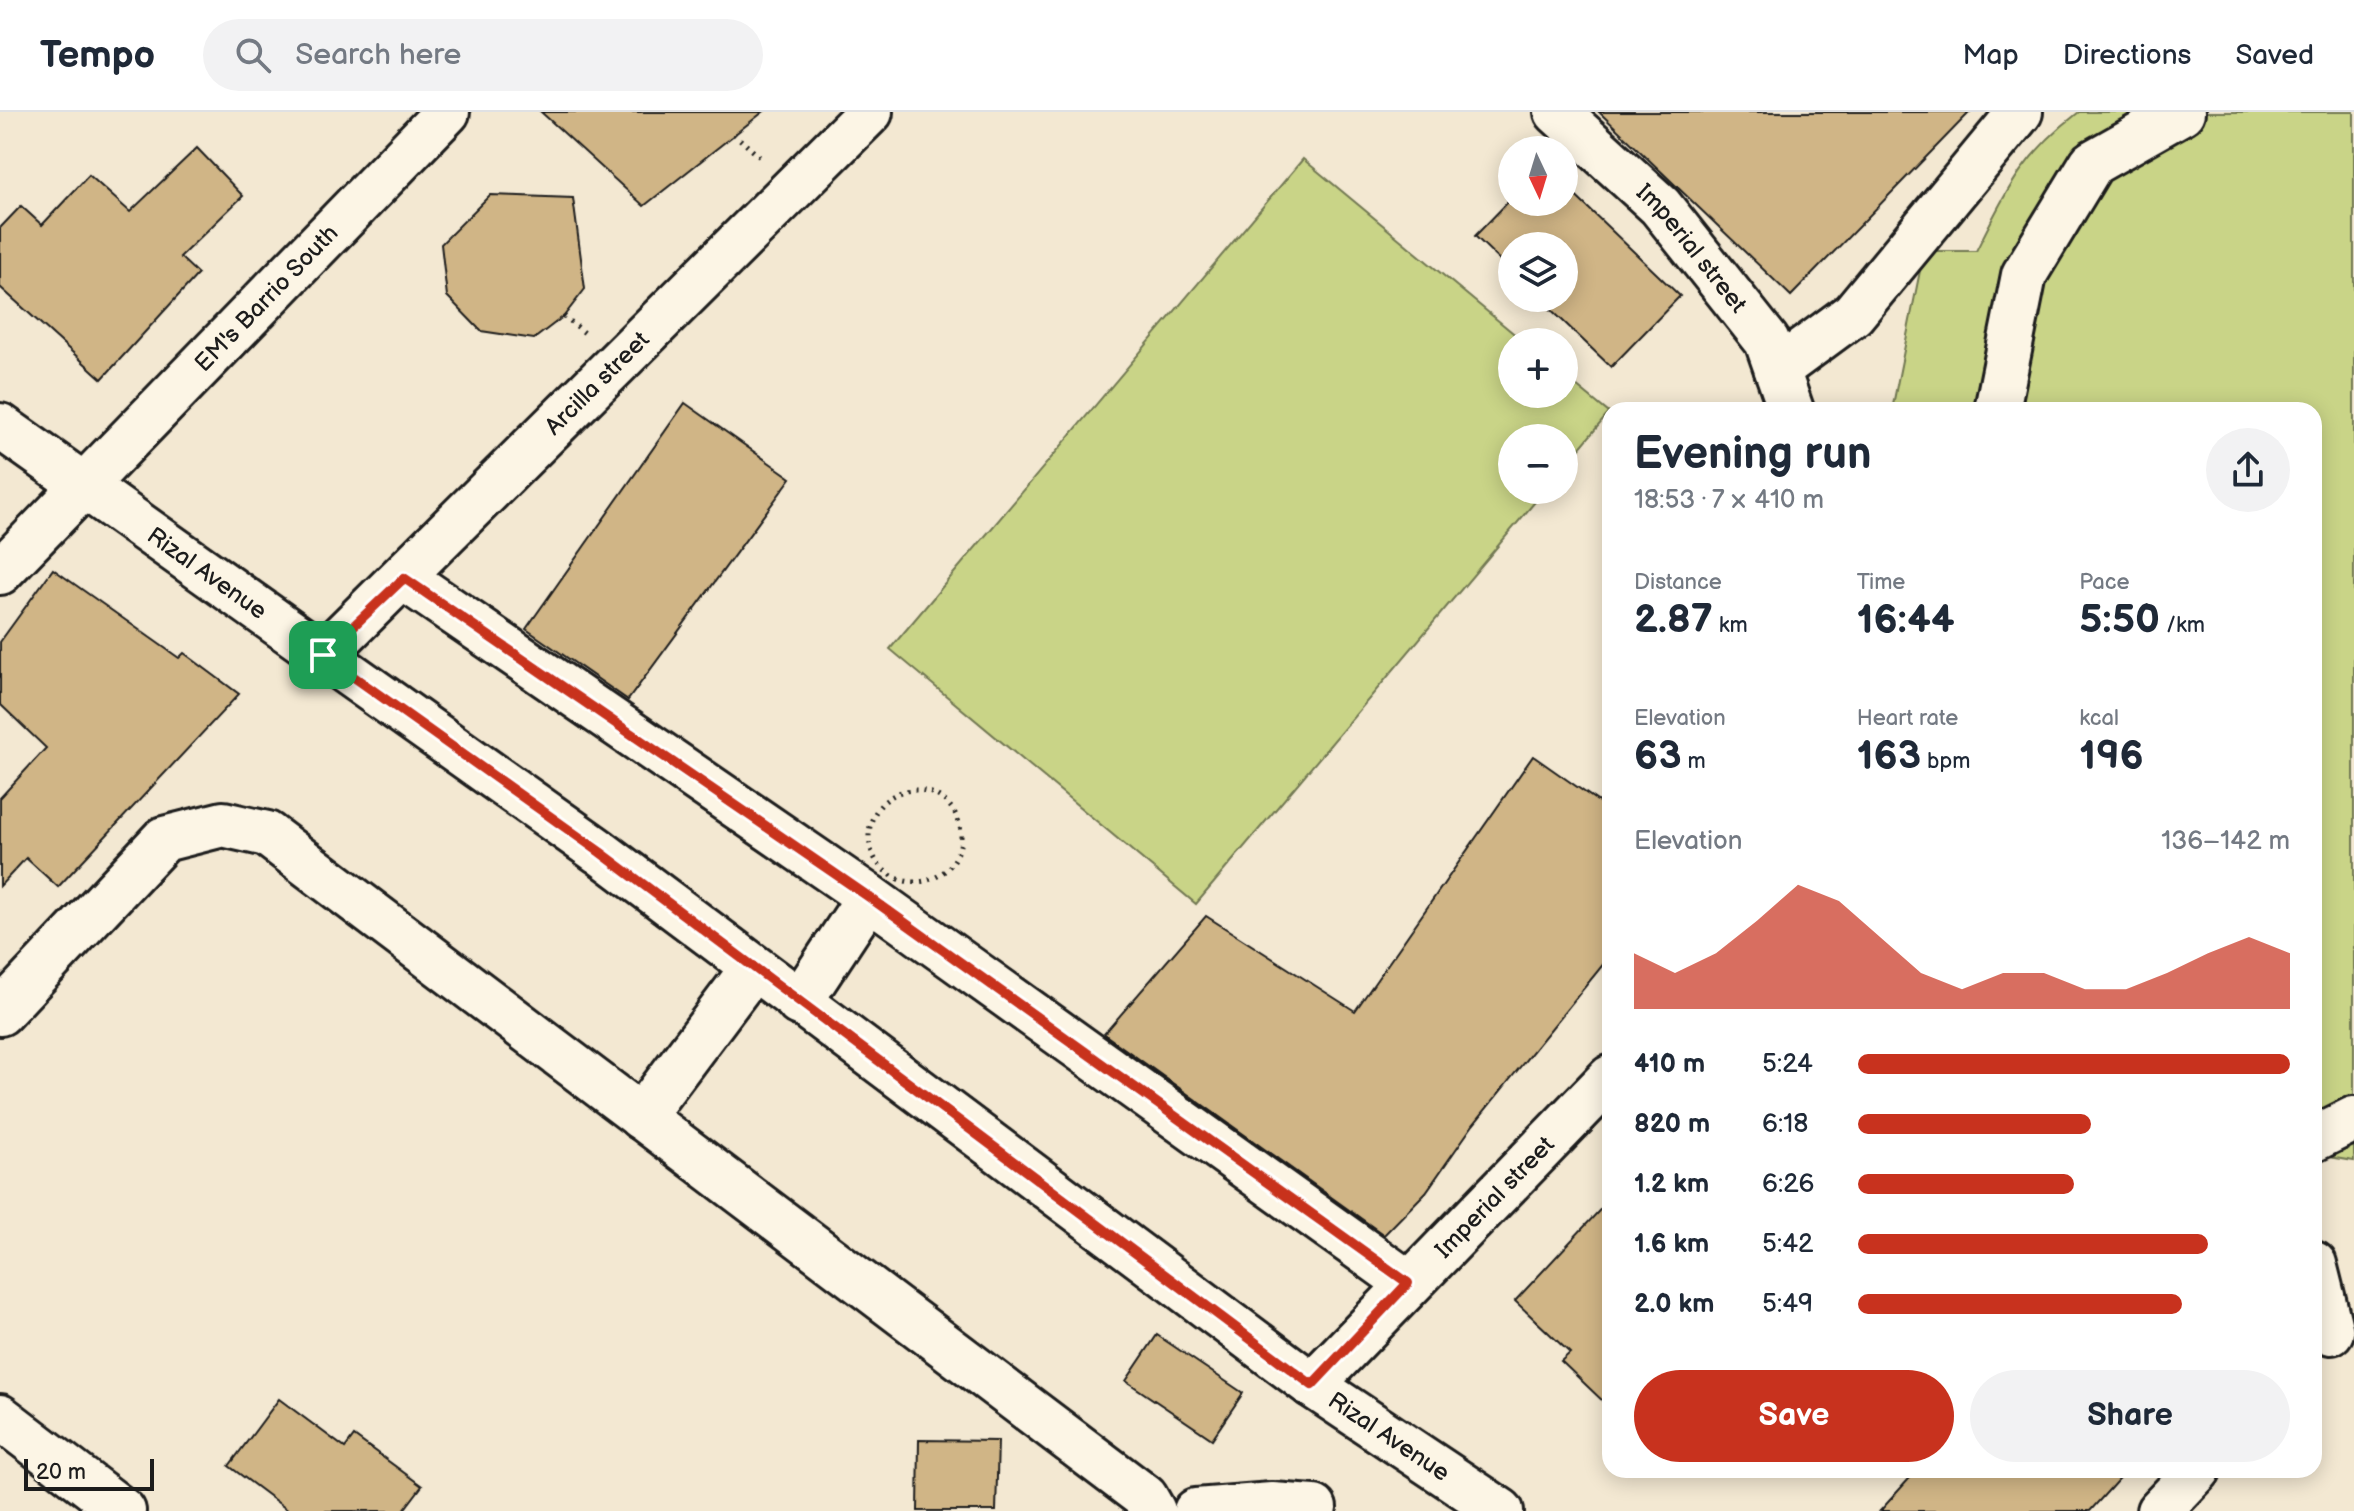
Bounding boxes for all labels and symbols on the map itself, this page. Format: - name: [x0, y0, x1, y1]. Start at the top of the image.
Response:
- north arrow: [1498, 136, 1578, 216]
- street label: Imperial street: [1630, 178, 1753, 319]
- street label: EM's Barrio South: [189, 219, 344, 378]
- street label: Arcilla street: [539, 325, 656, 441]
- street label: Rizal Avenue: [141, 521, 272, 626]
- pin: [289, 621, 357, 689]
- street label: Imperial street: [1429, 1130, 1561, 1264]
- street label: Rizal Avenue: [1323, 1386, 1455, 1488]
- scale bar: [24, 1455, 154, 1491]

